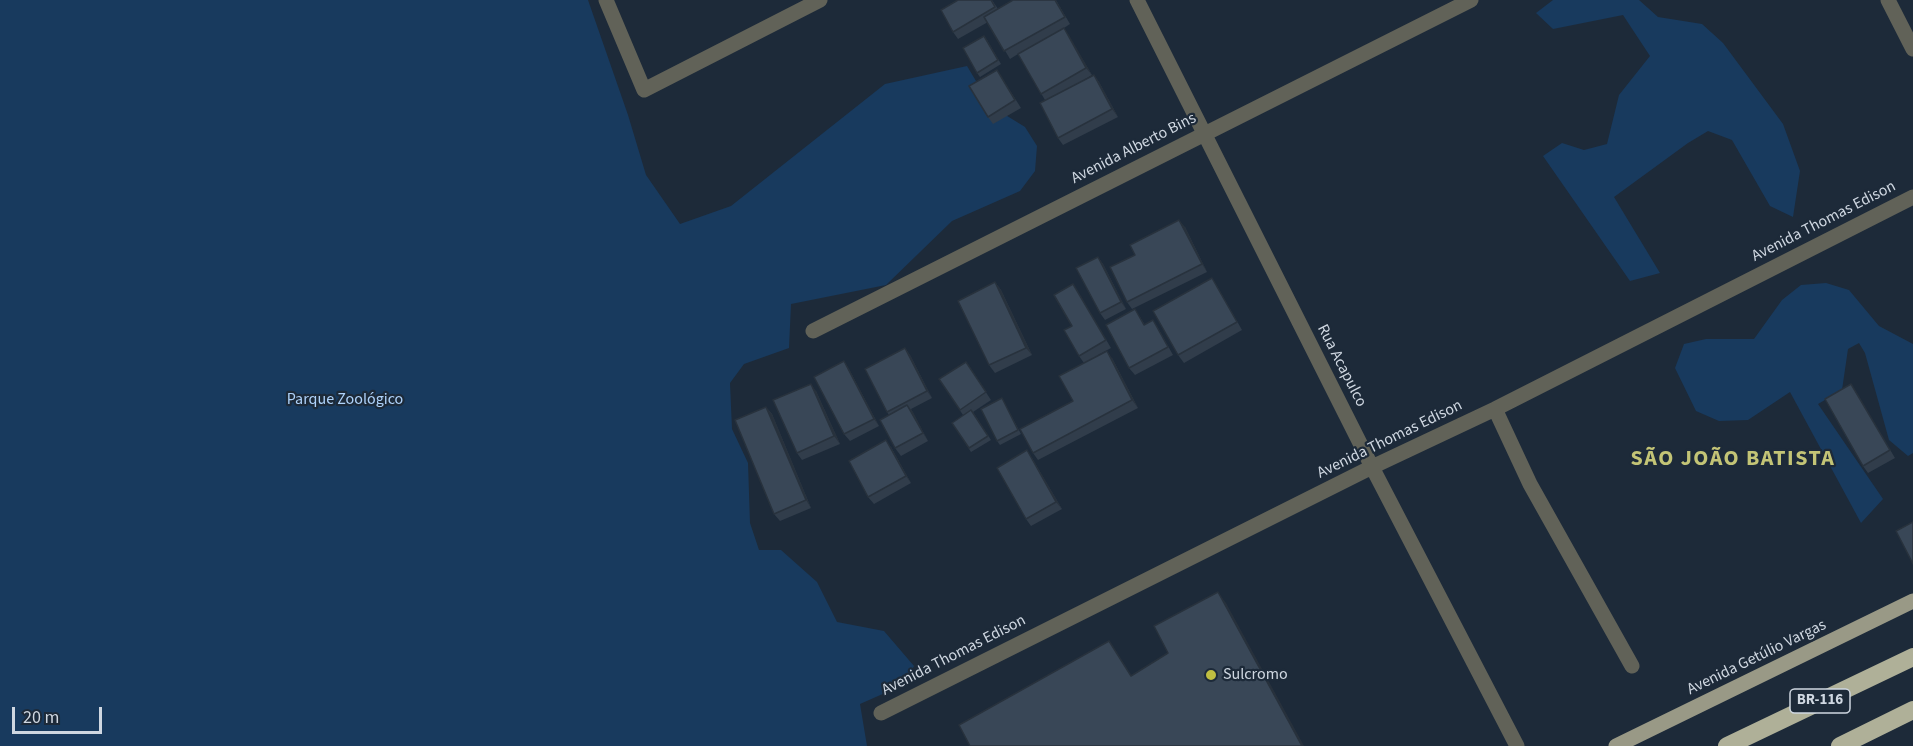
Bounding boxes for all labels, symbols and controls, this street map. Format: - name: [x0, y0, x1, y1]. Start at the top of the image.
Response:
- street label: Avenida Alberto Bins: [1068, 109, 1200, 189]
- street label: Avenida Thomas Edison: [1749, 177, 1899, 267]
- street label: Rua Acapulco: [1312, 321, 1370, 411]
- park label: Parque Zoológico: [287, 390, 403, 410]
- street label: Avenida Thomas Edison: [1314, 396, 1466, 484]
- district label: SÃO JOÃO BATISTA: [1631, 447, 1835, 473]
- street label: Avenida Thomas Edison: [879, 611, 1029, 701]
- street label: Avenida Getúlio Vargas: [1684, 616, 1830, 700]
- place label: Sulcromo: [1223, 665, 1288, 685]
- marker: Sulcromo: [1204, 668, 1218, 682]
- road number: BR-116: [1790, 689, 1850, 713]
- scale bar: [15, 695, 105, 733]
- text: 20 m: [23, 705, 59, 730]

